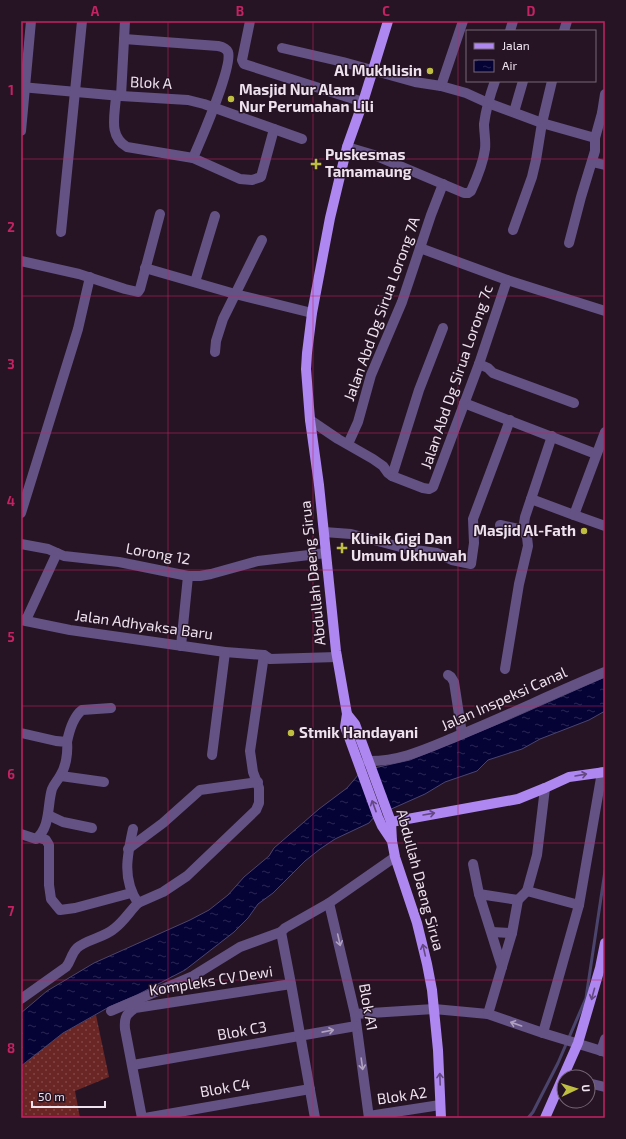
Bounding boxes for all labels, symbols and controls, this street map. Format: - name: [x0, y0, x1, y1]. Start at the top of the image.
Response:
- text: A: [91, 3, 100, 19]
- text: B: [236, 3, 244, 19]
- text: C: [382, 3, 390, 19]
- text: D: [527, 3, 536, 19]
- legend: [466, 30, 596, 82]
- text: Jalan: [502, 38, 530, 52]
- text: Air: [502, 58, 517, 72]
- place label: Al Mukhlisin: [334, 61, 422, 79]
- marker: Al Mukhlisin: [425, 66, 435, 76]
- street label: Blok A: [130, 72, 173, 92]
- place label: Masjid Nur Alam Nur Perumahan Lili: [239, 80, 374, 115]
- text: 1: [8, 82, 14, 98]
- marker: Masjid Nur Alam Nur Perumahan Lili: [226, 94, 236, 104]
- place label: Puskesmas Tamamaung: [325, 145, 412, 180]
- marker: Puskesmas Tamamaung: [310, 158, 322, 170]
- street label: Jalan Abd Dg Sirua Lorong 7A: [339, 213, 423, 403]
- text: 2: [7, 219, 15, 235]
- street label: Jalan Abd Dg Sirua Lorong 7c: [416, 282, 496, 471]
- text: 3: [7, 356, 15, 372]
- text: 4: [7, 493, 15, 509]
- street label: Abdullah Daeng Sirua: [295, 500, 329, 647]
- place label: Masjid Al-Fath: [473, 521, 576, 539]
- marker: Masjid Al-Fath: [579, 526, 589, 536]
- place label: Klinik Gigi Dan Umum Ukhuwah: [351, 529, 467, 564]
- street label: Lorong 12: [124, 538, 192, 568]
- marker: Klinik Gigi Dan Umum Ukhuwah: [336, 542, 348, 554]
- street label: Jalan Adhyaksa Baru: [74, 605, 214, 643]
- text: 5: [7, 629, 15, 645]
- street label: Jalan Inspeksi Canal: [438, 662, 570, 734]
- place label: Stmik Handayani: [299, 723, 418, 742]
- marker: Stmik Handayani: [286, 728, 296, 738]
- text: 6: [7, 766, 15, 782]
- one-way arrow: [574, 771, 587, 779]
- one-way arrow: [370, 801, 378, 813]
- street label: Abdullah Daeng Sirua: [393, 807, 449, 953]
- one-way arrow: [422, 810, 435, 818]
- text: 7: [8, 903, 15, 919]
- one-way arrow: [335, 934, 343, 947]
- one-way arrow: [419, 944, 427, 957]
- street label: Kompleks CV Dewi: [148, 961, 274, 999]
- street label: Blok A1: [356, 982, 382, 1032]
- one-way arrow: [589, 987, 596, 1000]
- street label: Blok C3: [216, 1017, 268, 1043]
- one-way arrow: [510, 1020, 523, 1027]
- one-way arrow: [322, 1027, 335, 1035]
- text: 8: [7, 1040, 15, 1056]
- one-way arrow: [358, 1057, 366, 1070]
- north arrow: [556, 1069, 596, 1109]
- one-way arrow: [436, 1073, 443, 1086]
- street label: Blok C4: [198, 1074, 251, 1100]
- scale bar: [32, 1083, 105, 1109]
- street label: Blok A2: [376, 1083, 428, 1107]
- text: U: [580, 1084, 593, 1092]
- text: 50 m: [38, 1089, 65, 1103]

